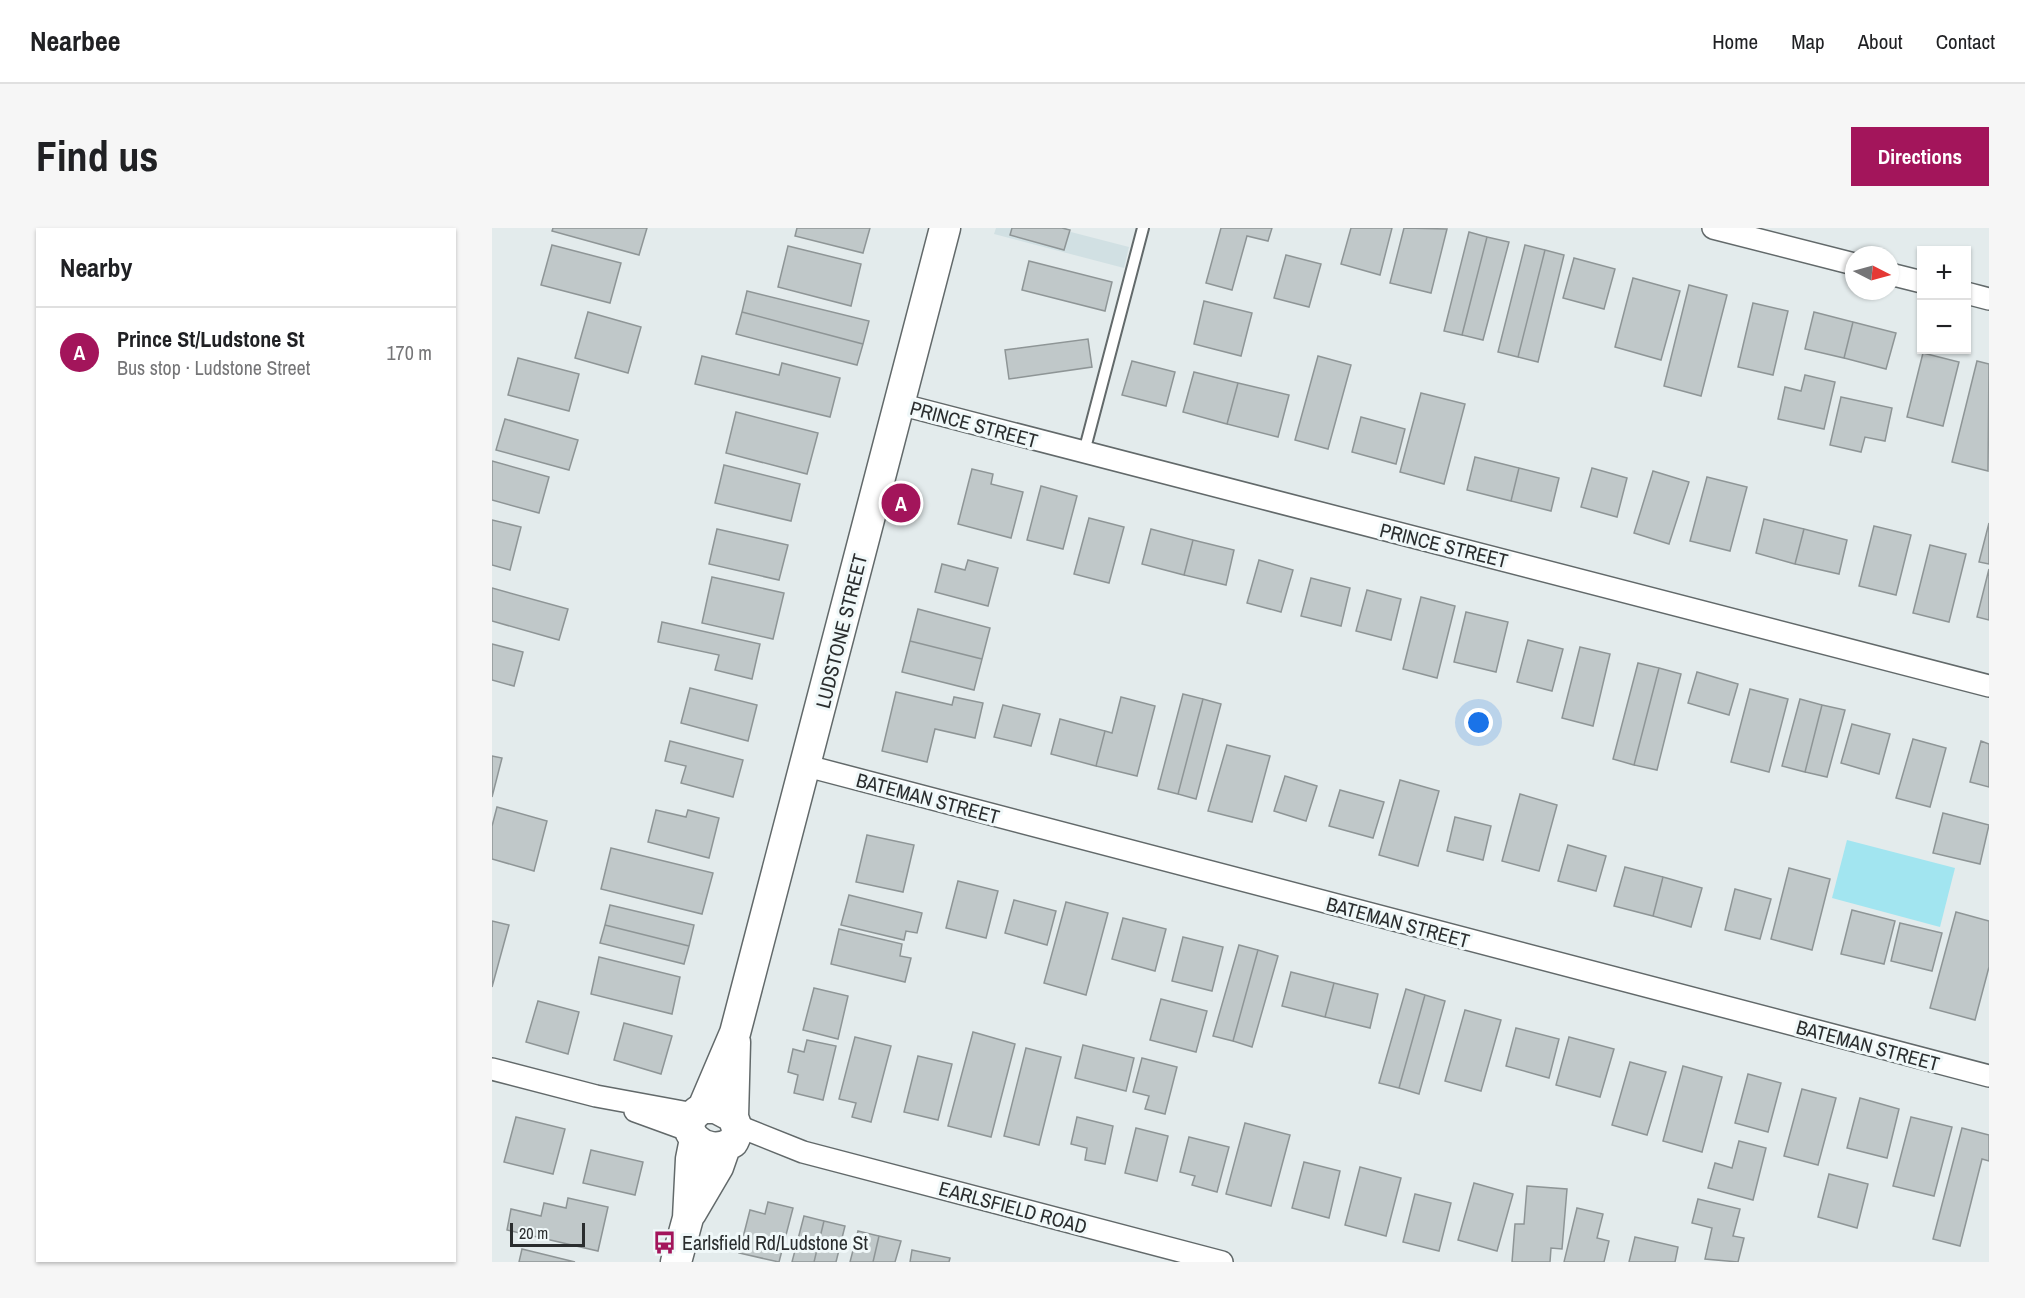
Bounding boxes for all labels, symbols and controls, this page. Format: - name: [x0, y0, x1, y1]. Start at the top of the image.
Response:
- text: Nearbee: [30, 22, 121, 60]
- text: Home: [1712, 27, 1758, 56]
- text: Map: [1791, 27, 1825, 56]
- text: About: [1858, 27, 1903, 56]
- text: Contact: [1936, 27, 1995, 56]
- button: Directions: [1851, 127, 1989, 186]
- text: Find us: [36, 128, 158, 184]
- north arrow: [1845, 246, 1899, 300]
- map controls: [1917, 246, 1971, 354]
- button: +: [1917, 246, 1971, 300]
- text: Nearby: [60, 250, 132, 285]
- button: −: [1917, 300, 1971, 354]
- text: Prince St/Ludstone St: [117, 324, 304, 354]
- text: A: [74, 339, 85, 366]
- text: 170 m: [386, 339, 432, 366]
- text: Bus stop · Ludstone Street: [117, 354, 310, 381]
- street label: PRINCE STREET: [907, 394, 1041, 454]
- pin: A: [882, 480, 920, 526]
- street label: PRINCE STREET: [1377, 516, 1511, 574]
- street label: LUDSTONE STREET: [809, 551, 873, 711]
- your location: [1464, 708, 1493, 737]
- street label: BATEMAN STREET: [853, 766, 1003, 830]
- street label: BATEMAN STREET: [1323, 890, 1473, 954]
- street label: BATEMAN STREET: [1793, 1013, 1943, 1077]
- street label: EARLSFIELD ROAD: [936, 1174, 1090, 1240]
- scale bar: [510, 1220, 585, 1248]
- text: 20 m: [519, 1222, 548, 1244]
- bus stop icon: Earlsfield Rd/Ludstone St: [651, 1229, 677, 1255]
- place label: Earlsfield Rd/Ludstone St: [682, 1229, 868, 1256]

